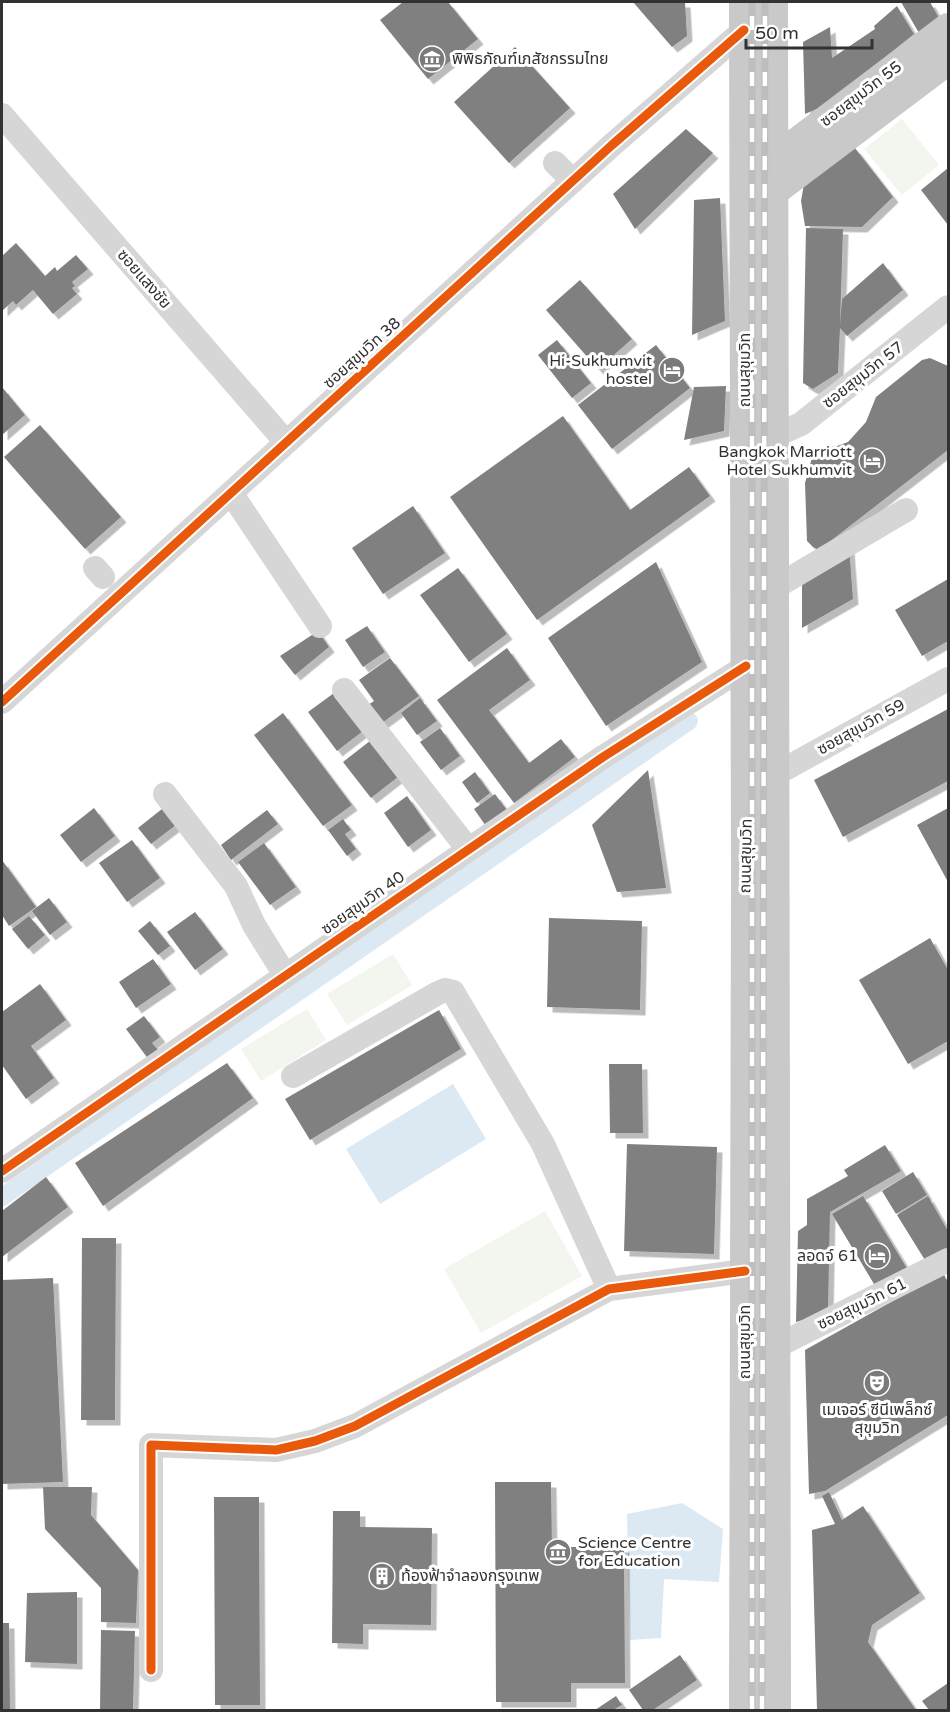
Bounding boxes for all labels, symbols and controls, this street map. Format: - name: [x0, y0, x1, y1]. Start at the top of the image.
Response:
- scale bar: [746, 12, 872, 50]
- text: 50 m: [755, 22, 799, 44]
- museum icon: พิพิธภัณฑ์เภสัชกรรมไทย: [417, 44, 447, 74]
- place label: พิพิธภัณฑ์เภสัชกรรมไทย: [452, 49, 609, 69]
- street label: ซอยสุขุมวิท 55: [816, 57, 906, 131]
- street label: ซอยแสงชัย: [113, 245, 175, 313]
- street label: ซอยสุขุมวิท 38: [319, 313, 405, 393]
- street label: ถนนสุขุมวิท: [735, 333, 755, 407]
- street label: ซอยสุขุมวิท 57: [819, 337, 907, 413]
- place label: Hi-Sukhumvit hostel: [549, 351, 652, 389]
- hotel icon: Hi-Sukhumvit hostel: [657, 355, 687, 385]
- place label: Bangkok Marriott Hotel Sukhumvit: [718, 442, 852, 480]
- hotel icon: Bangkok Marriott Hotel Sukhumvit: [857, 446, 887, 476]
- street label: ซอยสุขุมวิท 59: [814, 695, 908, 759]
- street label: ถนนสุขุมวิท: [735, 819, 757, 893]
- street label: ซอยสุขุมวิท 40: [317, 867, 409, 939]
- hotel icon: ลอดจ์ 61: [862, 1241, 892, 1271]
- place label: ลอดจ์ 61: [797, 1246, 858, 1266]
- street label: ซอยสุขุมวิท 61: [814, 1274, 910, 1334]
- street label: ถนนสุขุมวิท: [735, 1305, 755, 1379]
- theatre icon: เมเจอร์ ซีนีเพล็กซ์ สุขุมวิท: [862, 1368, 892, 1398]
- place label: เมเจอร์ ซีนีเพล็กซ์ สุขุมวิท: [822, 1400, 933, 1438]
- place label: Science Centre for Education: [578, 1533, 691, 1571]
- museum icon: Science Centre for Education: [543, 1537, 573, 1567]
- building icon: ท้องฟ้าจำลองกรุงเทพ: [367, 1561, 397, 1591]
- place label: ท้องฟ้าจำลองกรุงเทพ: [401, 1566, 539, 1586]

